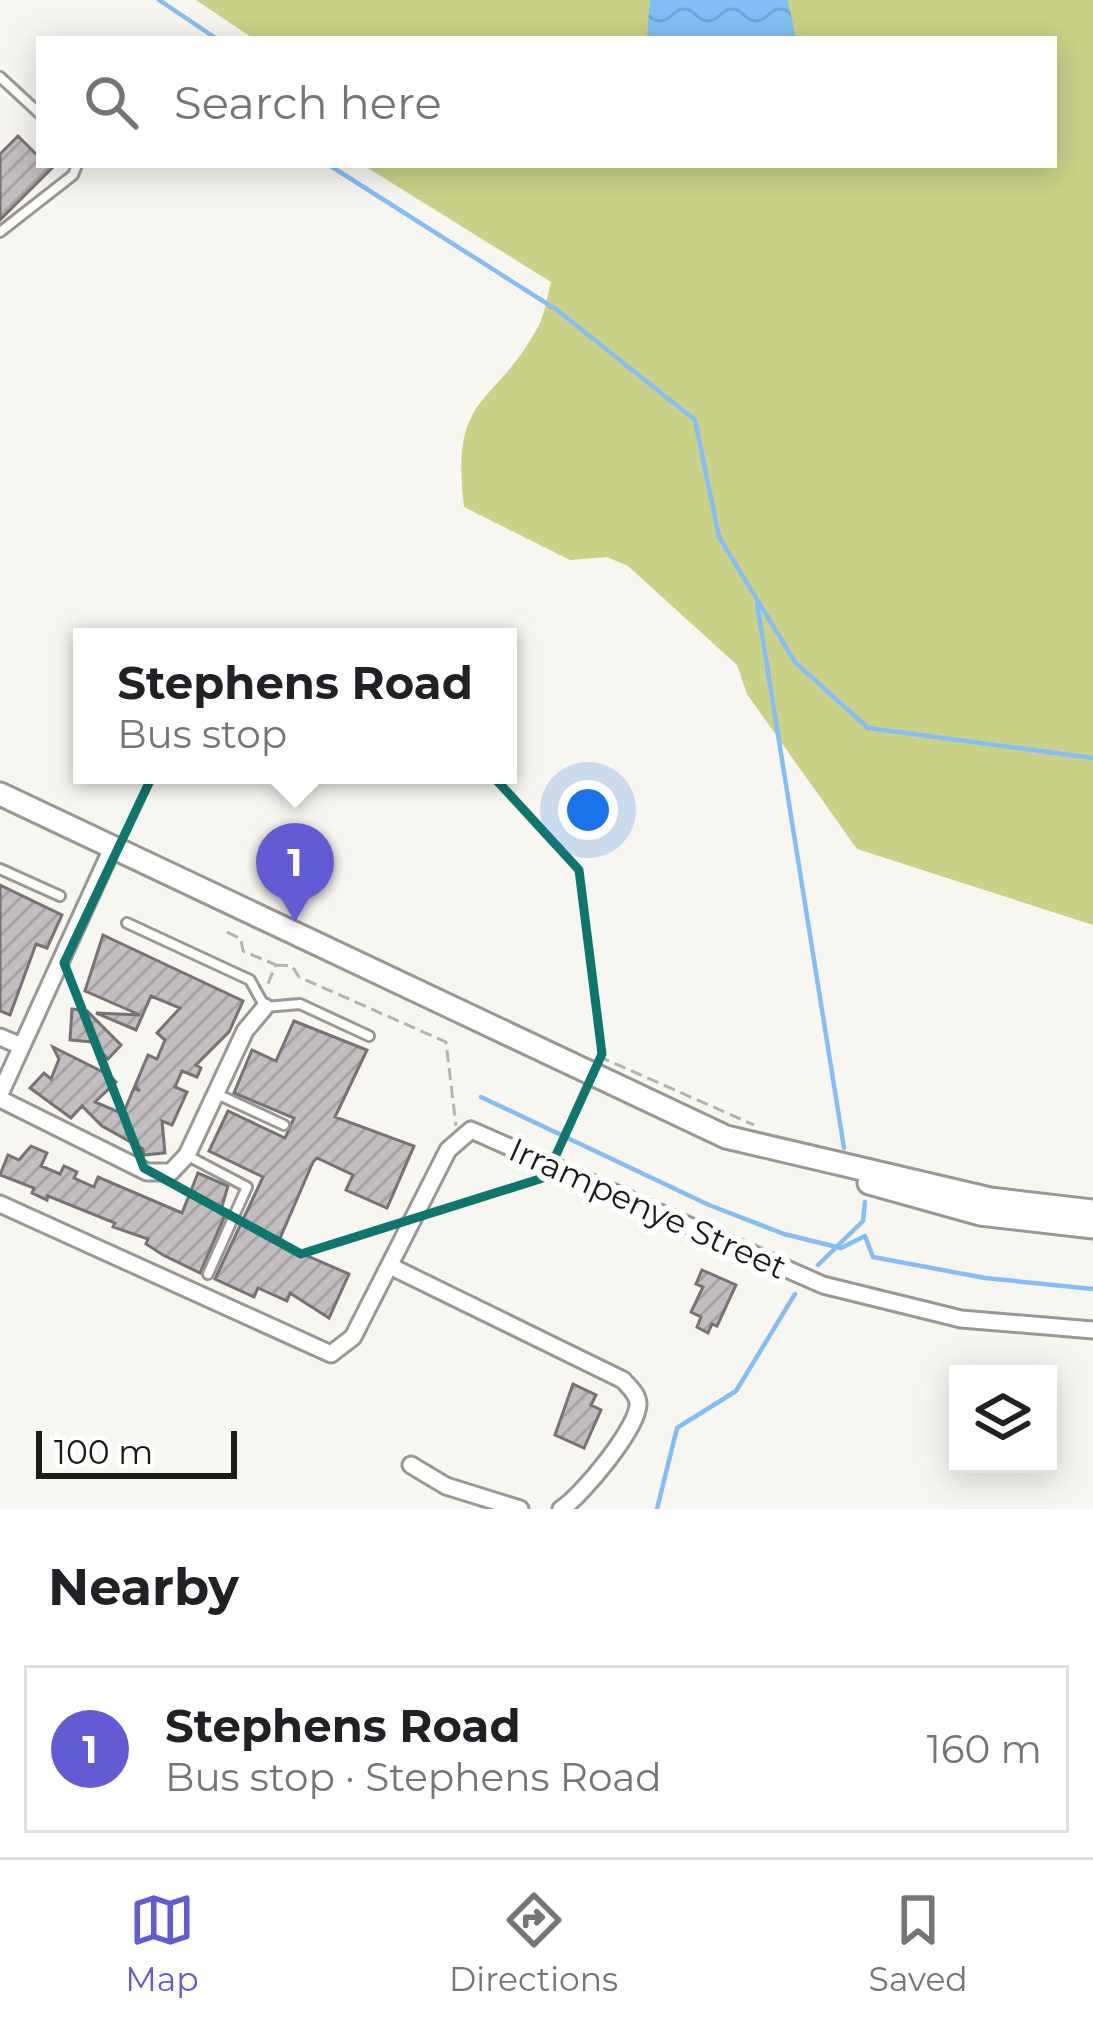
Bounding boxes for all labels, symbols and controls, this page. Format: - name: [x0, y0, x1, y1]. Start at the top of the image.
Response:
- search box: [36, 36, 1057, 168]
- icon: search: [78, 69, 144, 135]
- text: Search here: [174, 75, 442, 130]
- popup: [73, 628, 517, 784]
- text: Stephens Road: [117, 655, 473, 710]
- text: Bus stop: [117, 710, 287, 758]
- your location: [558, 780, 618, 840]
- pin: 1: [256, 823, 334, 922]
- street label: Irrampenye Street: [503, 1129, 793, 1287]
- map controls: [949, 1365, 1057, 1473]
- button: layers: [949, 1365, 1057, 1473]
- scale bar: [36, 1425, 237, 1478]
- text: 100 m: [54, 1432, 153, 1472]
- text: Nearby: [48, 1556, 239, 1618]
- text: Stephens Road: [165, 1698, 521, 1753]
- text: 1: [82, 1725, 98, 1773]
- text: 160 m: [927, 1725, 1042, 1773]
- text: Bus stop · Stephens Road: [165, 1753, 662, 1801]
- tab: Map: [125, 1887, 199, 1999]
- tab: Directions: [449, 1887, 618, 1999]
- tab: Saved: [869, 1887, 968, 1999]

